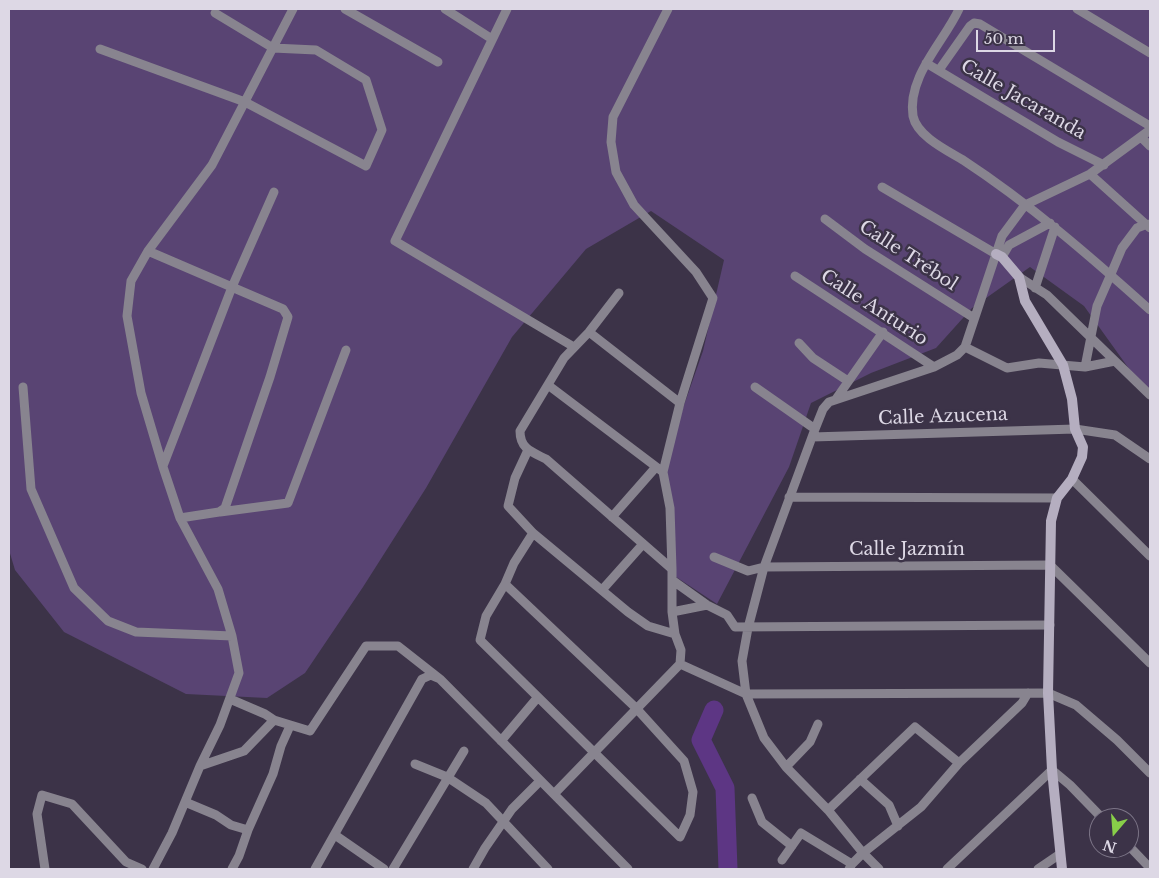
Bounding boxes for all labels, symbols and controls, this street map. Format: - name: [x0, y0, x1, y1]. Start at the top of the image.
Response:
- scale bar: [979, 20, 1058, 52]
- text: 50 m: [984, 29, 1024, 48]
- street label: Calle Jacaranda: [957, 55, 1089, 145]
- street label: Calle Trébol: [855, 216, 961, 296]
- street label: Calle Anturio: [816, 265, 932, 351]
- street label: Calle Azucena: [878, 404, 1008, 430]
- street label: Calle Jazmín: [849, 539, 965, 561]
- north arrow: [1089, 808, 1139, 858]
- text: N: [1101, 836, 1119, 857]

